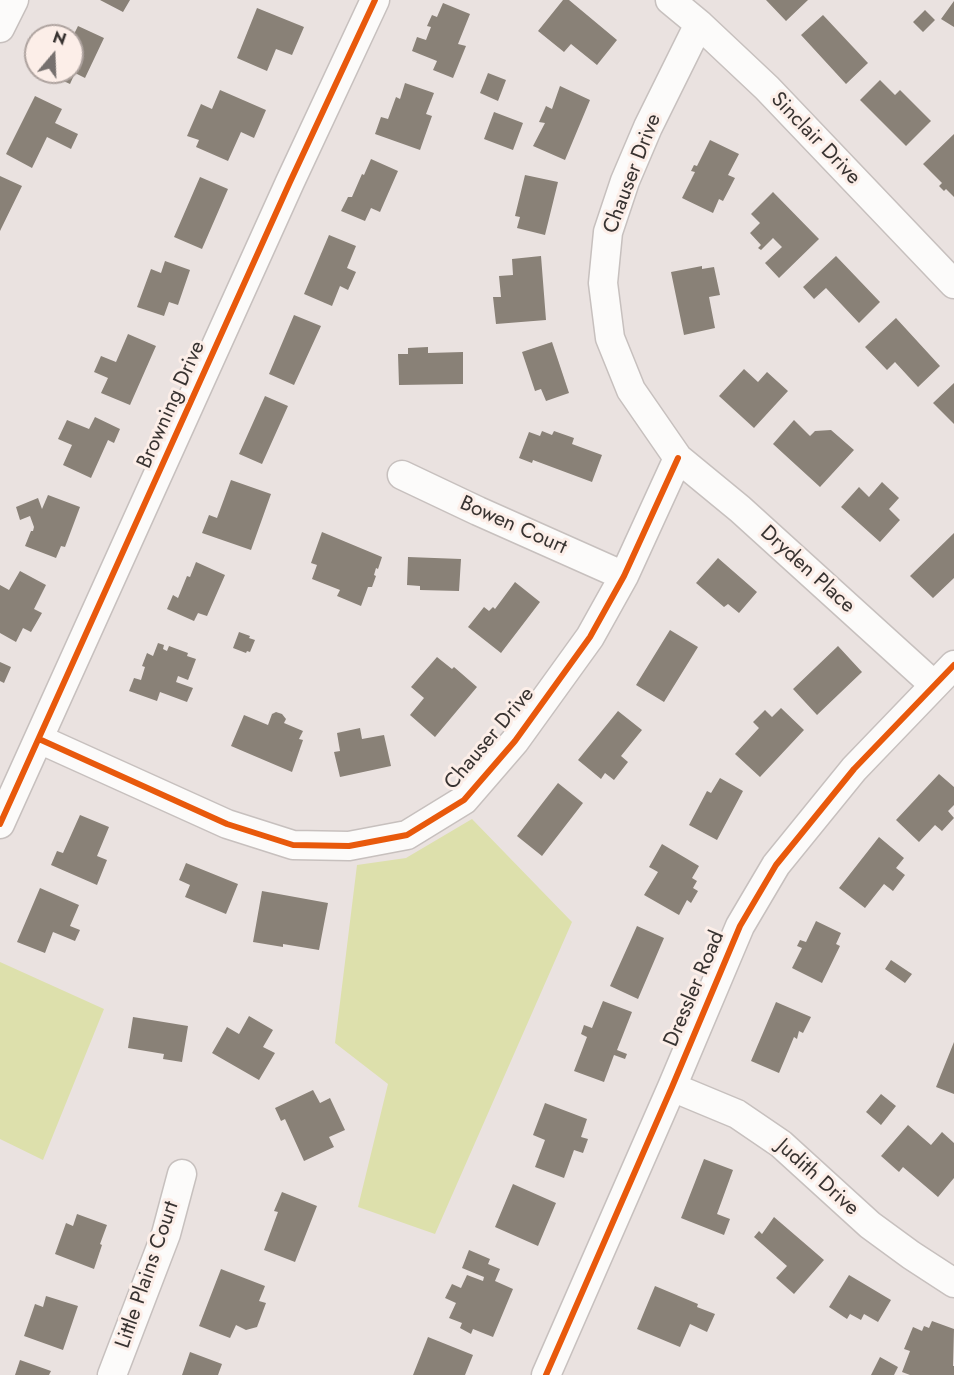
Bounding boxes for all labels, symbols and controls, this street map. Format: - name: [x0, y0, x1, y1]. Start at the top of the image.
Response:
- north arrow: [24, 24, 84, 84]
- text: N: [50, 25, 69, 51]
- street label: Sinclair Drive: [765, 88, 865, 190]
- street label: Chauser Drive: [599, 111, 667, 237]
- street label: Browning Drive: [133, 338, 211, 472]
- street label: Bowen Court: [456, 491, 570, 561]
- street label: Dryden Place: [754, 521, 860, 619]
- street label: Chauser Drive: [440, 683, 540, 795]
- street label: Dressler Road: [659, 927, 731, 1051]
- street label: Judith Drive: [770, 1134, 864, 1222]
- street label: Little Plains Court: [111, 1198, 185, 1352]

